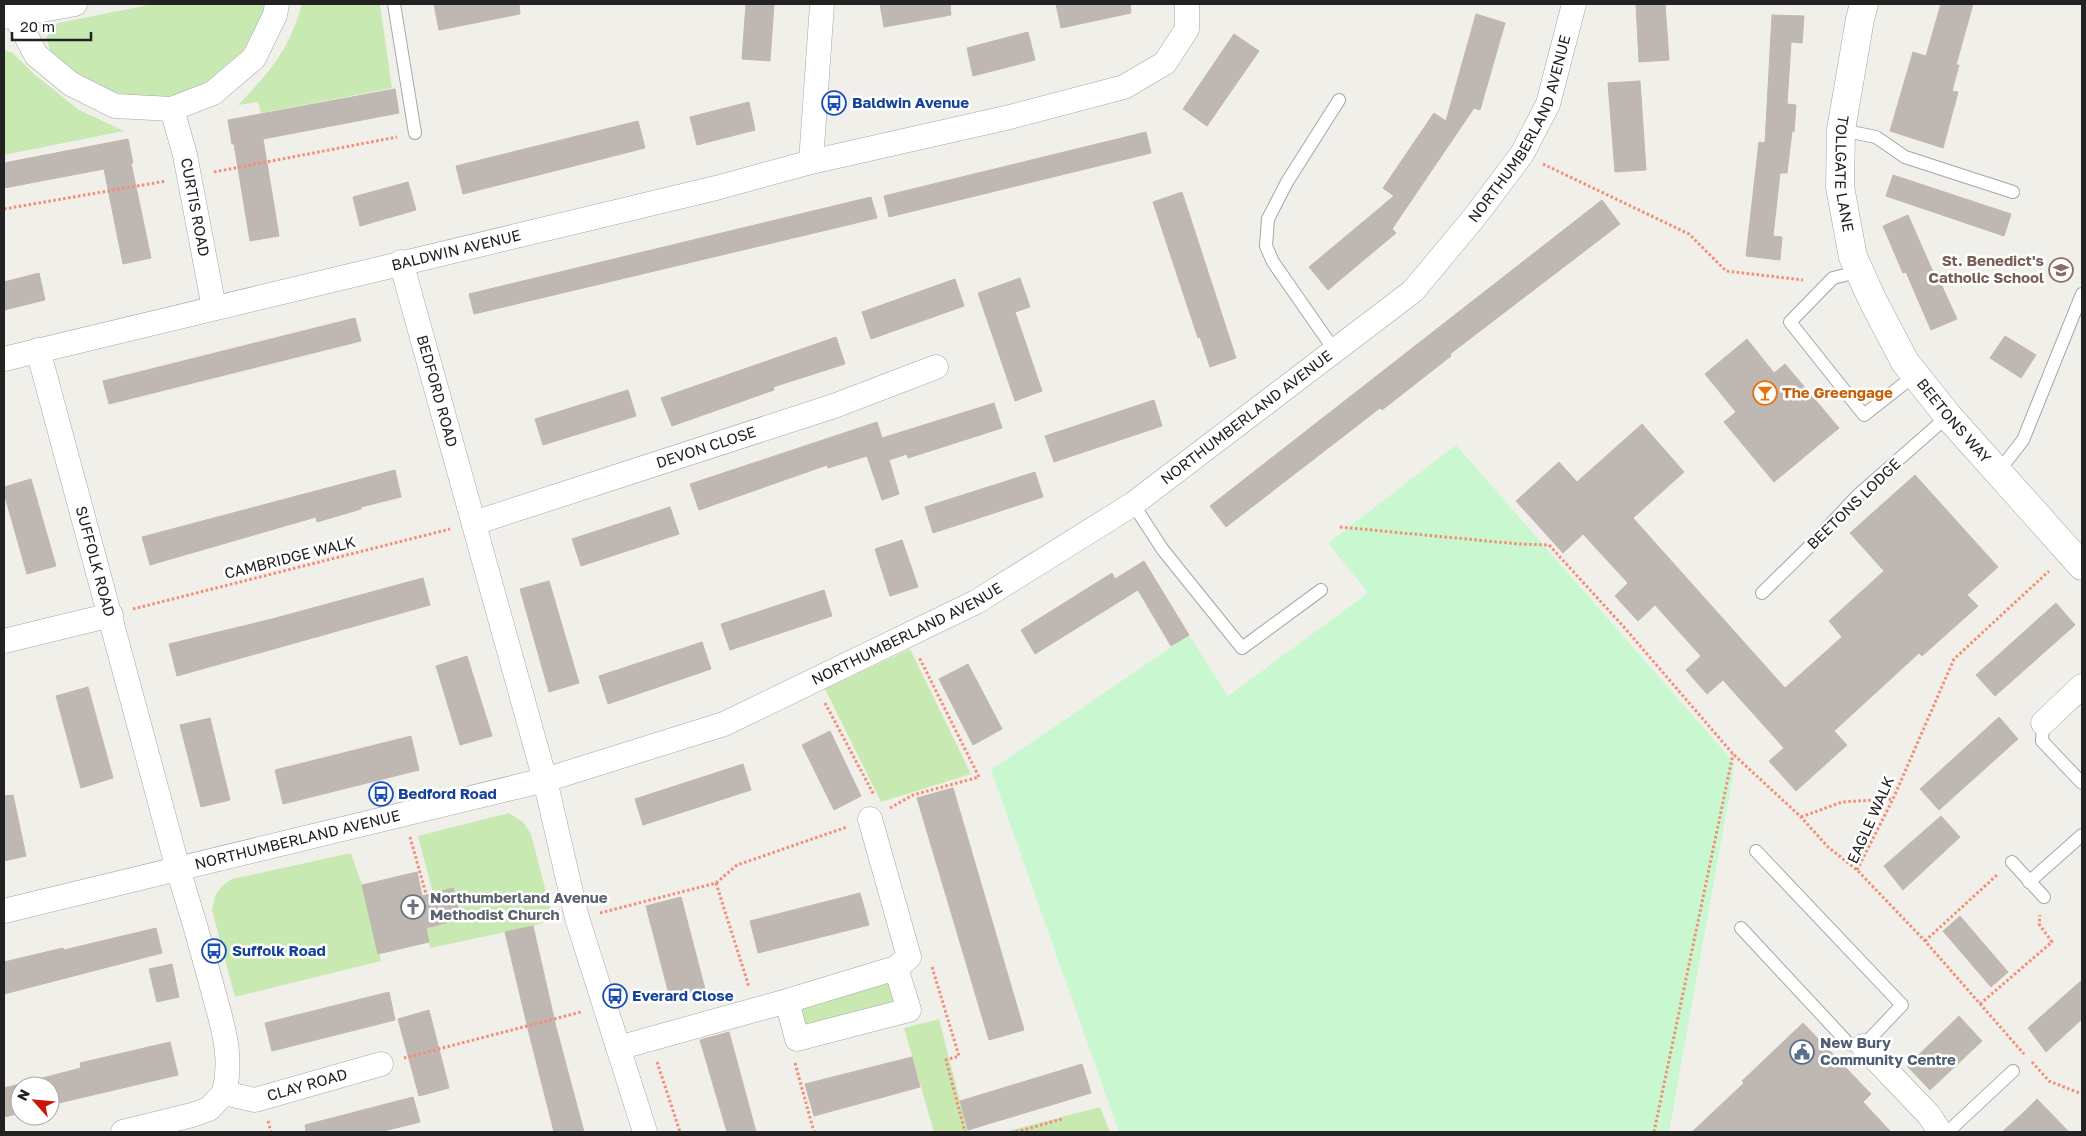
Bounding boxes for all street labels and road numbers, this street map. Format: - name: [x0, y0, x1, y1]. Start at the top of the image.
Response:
- street label: NORTHUMBERLAND AVENUE: [1464, 33, 1574, 226]
- street label: TOLLGATE LANE: [1832, 114, 1858, 233]
- street label: CURTIS ROAD: [178, 156, 214, 258]
- street label: BALDWIN AVENUE: [389, 225, 522, 274]
- street label: BEDFORD ROAD: [414, 333, 462, 449]
- street label: NORTHUMBERLAND AVENUE: [1157, 346, 1335, 488]
- street label: BEETONS WAY: [1914, 374, 1996, 466]
- street label: DEVON CLOSE: [654, 422, 758, 471]
- street label: BEETONS LODGE: [1803, 454, 1904, 552]
- street label: SUFFOLK ROAD: [72, 504, 120, 618]
- street label: CAMBRIDGE WALK: [222, 532, 357, 582]
- street label: NORTHUMBERLAND AVENUE: [808, 578, 1005, 688]
- street label: EAGLE WALK: [1843, 773, 1897, 866]
- street label: NORTHUMBERLAND AVENUE: [193, 805, 402, 873]
- street label: CLAY ROAD: [265, 1064, 349, 1104]

